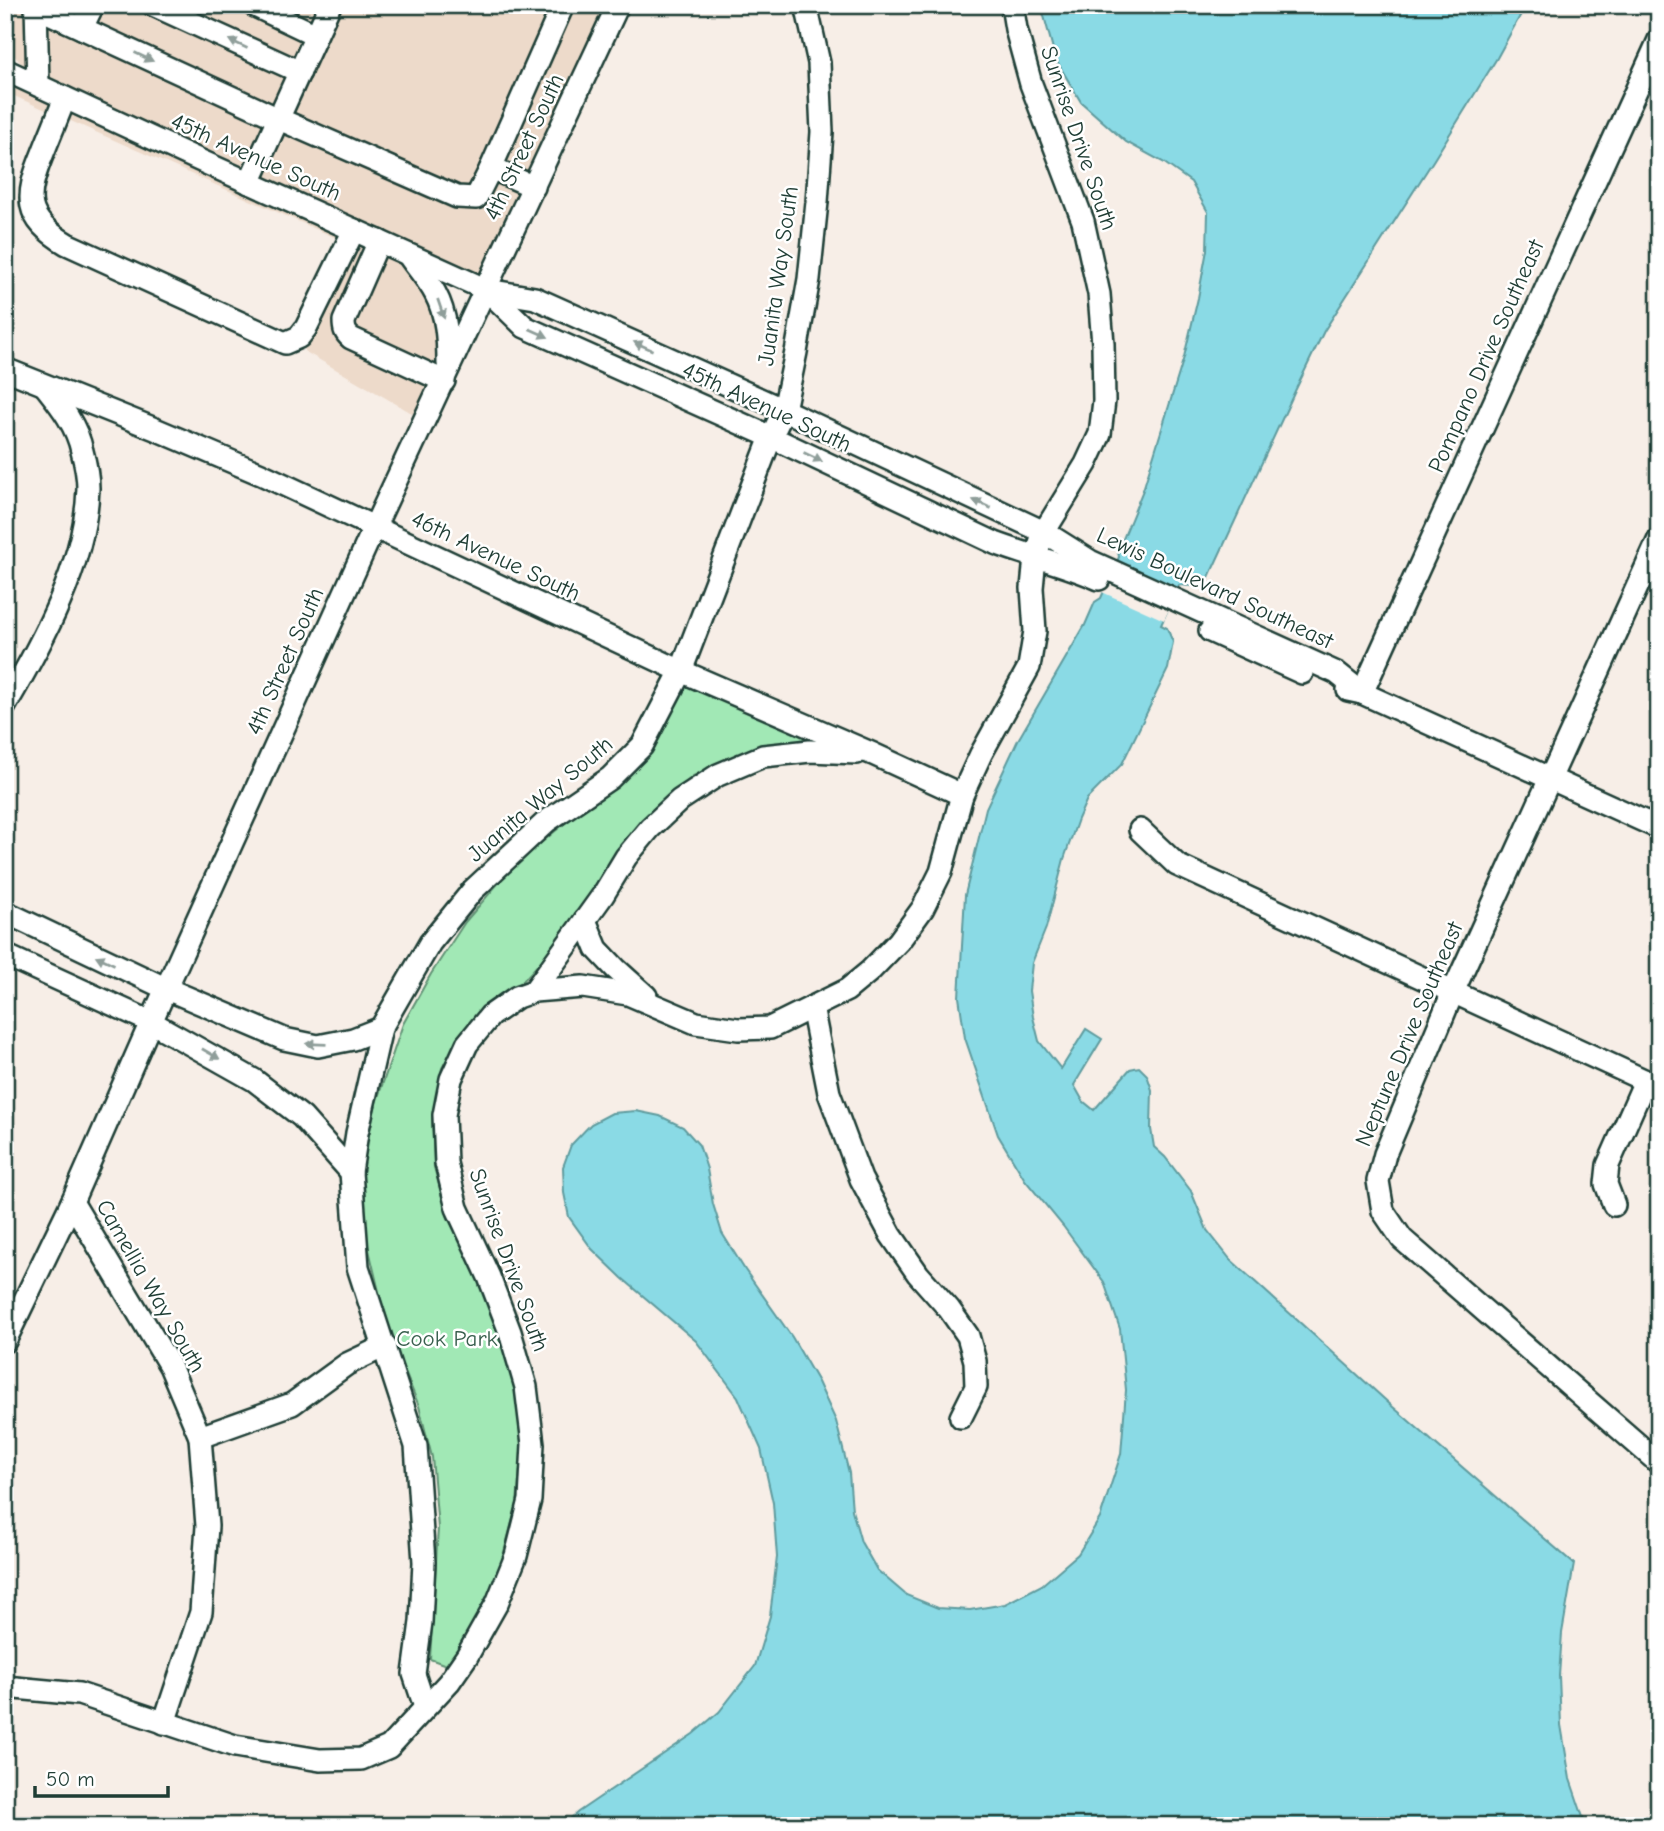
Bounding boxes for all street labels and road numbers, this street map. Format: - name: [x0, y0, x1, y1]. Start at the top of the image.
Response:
- street label: Sunrise Drive South: [1035, 42, 1123, 234]
- street label: 4th Street South: [478, 69, 570, 225]
- street label: 45th Avenue South: [167, 107, 345, 207]
- street label: Juanita Way South: [752, 184, 804, 368]
- street label: Pompano Drive Southeast: [1422, 234, 1550, 477]
- street label: 45th Avenue South: [678, 356, 856, 458]
- street label: 46th Avenue South: [407, 505, 585, 607]
- street label: Lewis Boulevard Southeast: [1092, 521, 1339, 655]
- street label: 4th Street South: [240, 583, 330, 739]
- street label: Juanita Way South: [462, 730, 618, 868]
- street label: Neptune Drive Southeast: [1349, 916, 1469, 1150]
- street label: Sunrise Drive South: [463, 1165, 555, 1355]
- street label: Camellia Way South: [91, 1195, 211, 1377]

